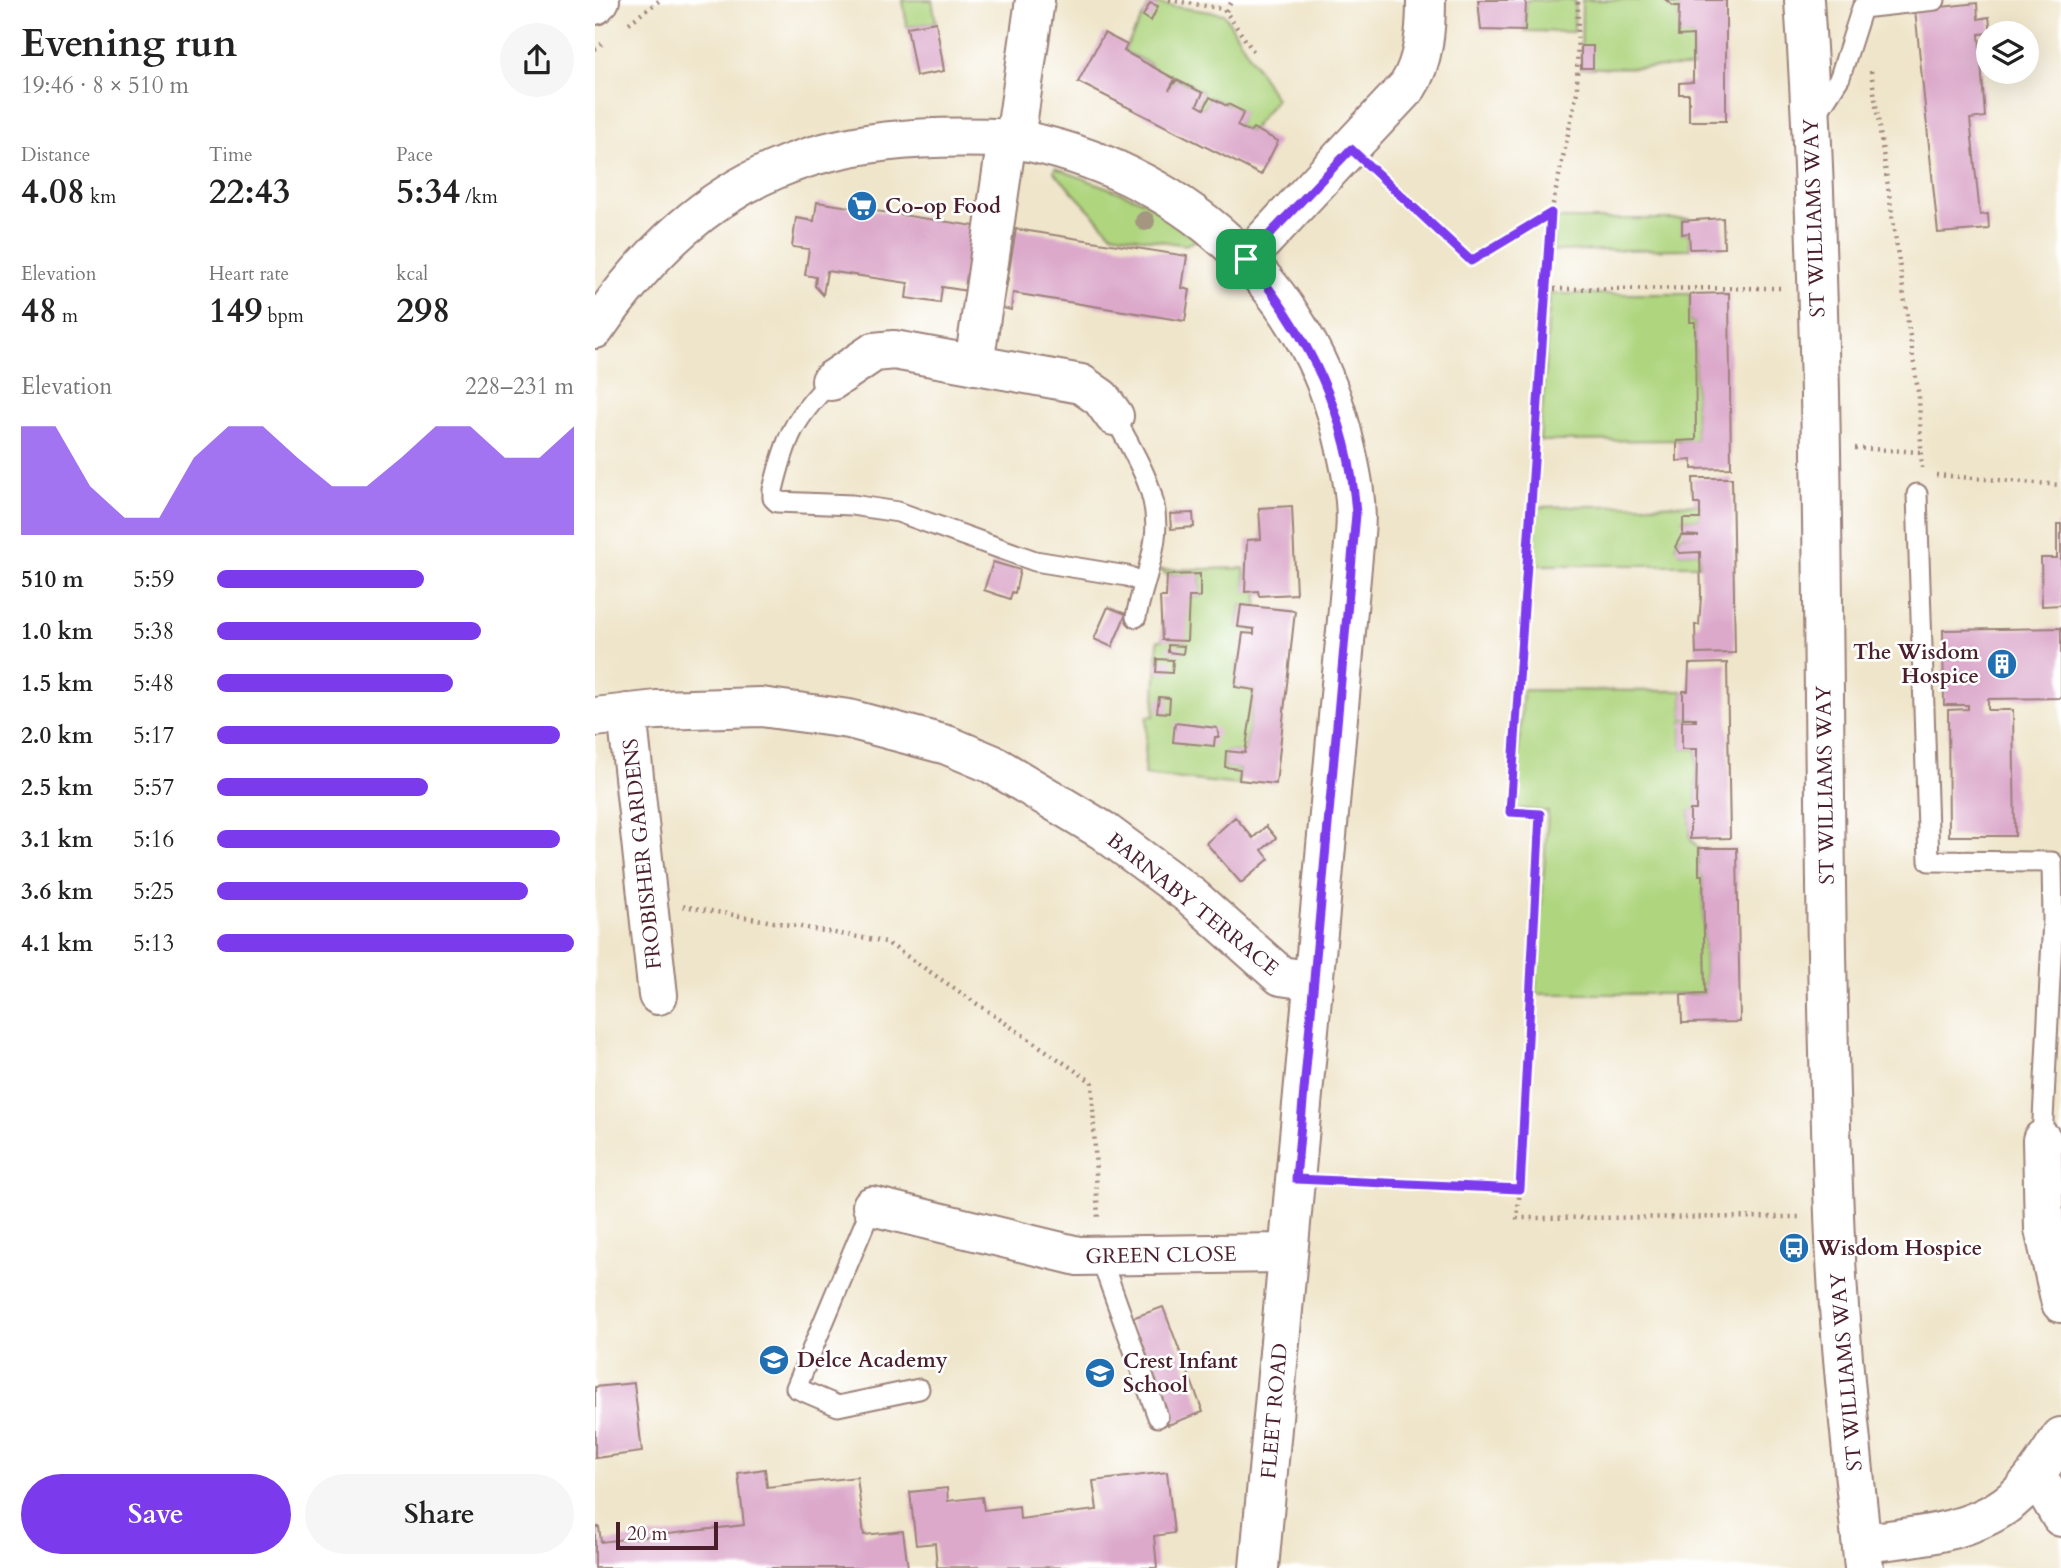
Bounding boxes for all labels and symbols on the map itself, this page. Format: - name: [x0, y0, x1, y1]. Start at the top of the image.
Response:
- street label: ST WILLIAMS WAY: [1797, 118, 1832, 318]
- supermarket icon: Co-op Food: [845, 189, 879, 223]
- place label: Co-op Food: [885, 192, 1001, 221]
- pin: [1216, 229, 1276, 289]
- place label: The Wisdom Hospice: [1853, 638, 1980, 691]
- building icon: The Wisdom Hospice: [1985, 647, 2019, 681]
- street label: ST WILLIAMS WAY: [1809, 685, 1842, 885]
- street label: FROBISHER GARDENS: [616, 737, 669, 971]
- street label: BARNABY TERRACE: [1101, 826, 1285, 983]
- bus stop icon: Wisdom Hospice: [1777, 1231, 1811, 1265]
- place label: Wisdom Hospice: [1816, 1234, 1982, 1263]
- street label: GREEN CLOSE: [1085, 1240, 1237, 1271]
- street label: ST WILLIAMS WAY: [1823, 1271, 1870, 1472]
- street label: FLEET ROAD: [1254, 1342, 1295, 1480]
- school or university icon: Delce Academy: [757, 1343, 791, 1377]
- place label: Delce Academy: [797, 1346, 948, 1375]
- place label: Crest Infant School: [1123, 1347, 1238, 1400]
- school or university icon: Crest Infant School: [1083, 1356, 1117, 1390]
- scale bar: [616, 1519, 717, 1551]

